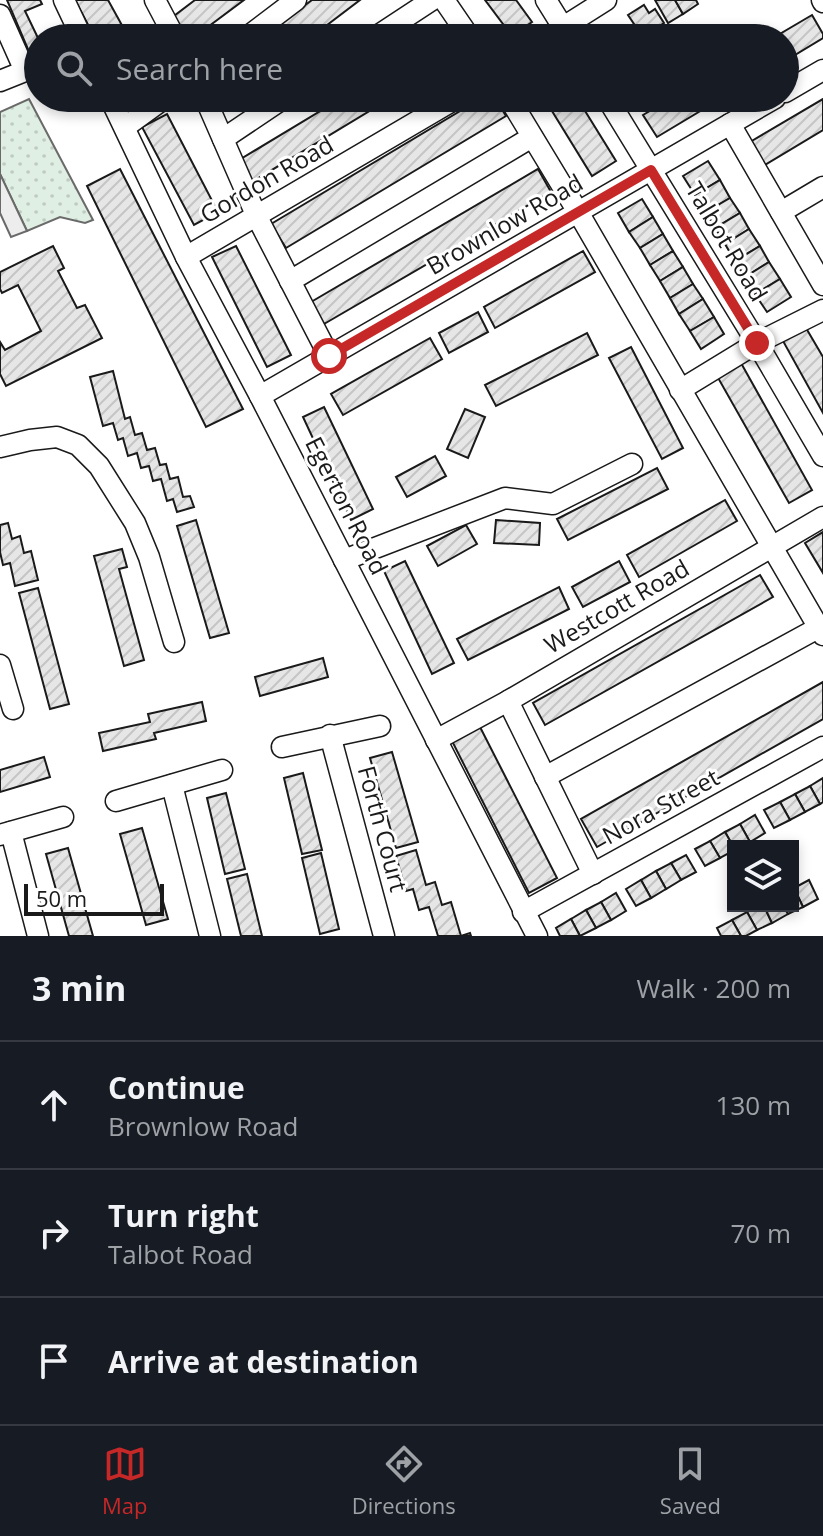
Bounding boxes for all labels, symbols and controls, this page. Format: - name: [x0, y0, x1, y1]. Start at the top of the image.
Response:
- search box: [24, 24, 799, 112]
- icon: search: [52, 46, 96, 90]
- text: Search here: [116, 48, 283, 89]
- street label: Gordon Road: [193, 127, 339, 230]
- street label: Brownlow Road: [420, 165, 589, 282]
- street label: Talbot Road: [679, 175, 776, 307]
- route end: [739, 325, 775, 361]
- route start: [311, 338, 347, 374]
- street label: Egerton Road: [298, 431, 396, 580]
- street label: Westcott Road: [538, 551, 695, 661]
- street label: Nora Street: [596, 760, 725, 851]
- street label: Forth Court: [351, 762, 416, 895]
- map controls: [727, 840, 799, 912]
- button: layers: [727, 840, 799, 912]
- scale bar: [24, 880, 164, 916]
- text: 50 m: [36, 883, 87, 913]
- text: 3 min: [32, 965, 126, 1011]
- text: Walk · 200 m: [637, 970, 791, 1006]
- text: Continue: [108, 1067, 245, 1108]
- icon: ahead: [32, 1083, 76, 1127]
- text: 130 m: [716, 1087, 791, 1123]
- text: Brownlow Road: [108, 1108, 298, 1144]
- text: Turn right: [108, 1195, 259, 1236]
- icon: right: [32, 1211, 76, 1255]
- text: 70 m: [730, 1215, 791, 1251]
- text: Talbot Road: [108, 1236, 253, 1272]
- icon: arrive: [32, 1339, 76, 1383]
- text: Arrive at destination: [108, 1341, 419, 1382]
- tab: Map: [102, 1442, 148, 1520]
- tab: Directions: [352, 1442, 456, 1520]
- tab: Saved: [660, 1442, 721, 1520]

